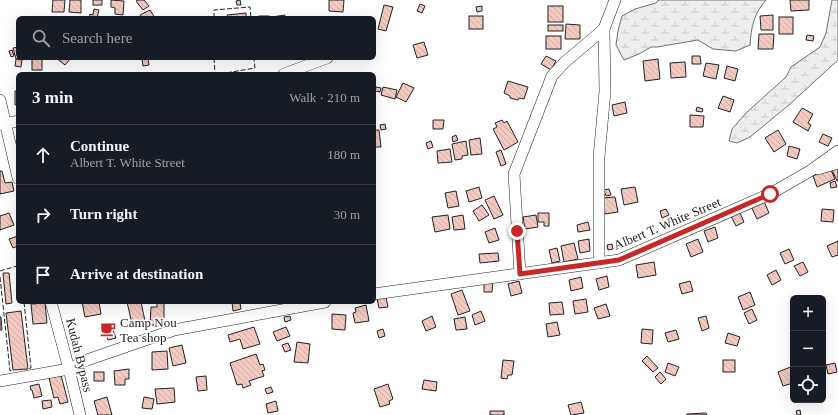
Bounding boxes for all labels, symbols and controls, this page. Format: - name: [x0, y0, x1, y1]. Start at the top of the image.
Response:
- search box: [16, 16, 376, 60]
- icon: search: [30, 27, 52, 49]
- text: Search here: [62, 30, 132, 46]
- text: 3 min: [32, 88, 73, 107]
- text: Walk · 210 m: [289, 90, 360, 105]
- text: Continue: [70, 138, 129, 154]
- icon: ahead: [32, 144, 54, 166]
- text: 180 m: [327, 147, 360, 162]
- text: Albert T. White Street: [70, 155, 185, 170]
- route start: [761, 185, 779, 203]
- street label: Albert T. White Street: [611, 194, 723, 253]
- icon: right: [32, 204, 54, 226]
- text: Turn right: [70, 206, 137, 222]
- text: 30 m: [334, 207, 360, 222]
- route end: [508, 222, 526, 240]
- icon: arrive: [32, 264, 54, 286]
- text: Arrive at destination: [70, 266, 203, 282]
- map controls: [790, 295, 826, 403]
- button: +: [790, 295, 826, 331]
- place label: Camp Nou Tea shop: [120, 315, 177, 345]
- street label: Kudah Bypass: [63, 317, 96, 394]
- cafe icon: Camp Nou Tea shop: [99, 320, 117, 338]
- button: −: [790, 331, 826, 367]
- button: locate: [790, 367, 826, 403]

